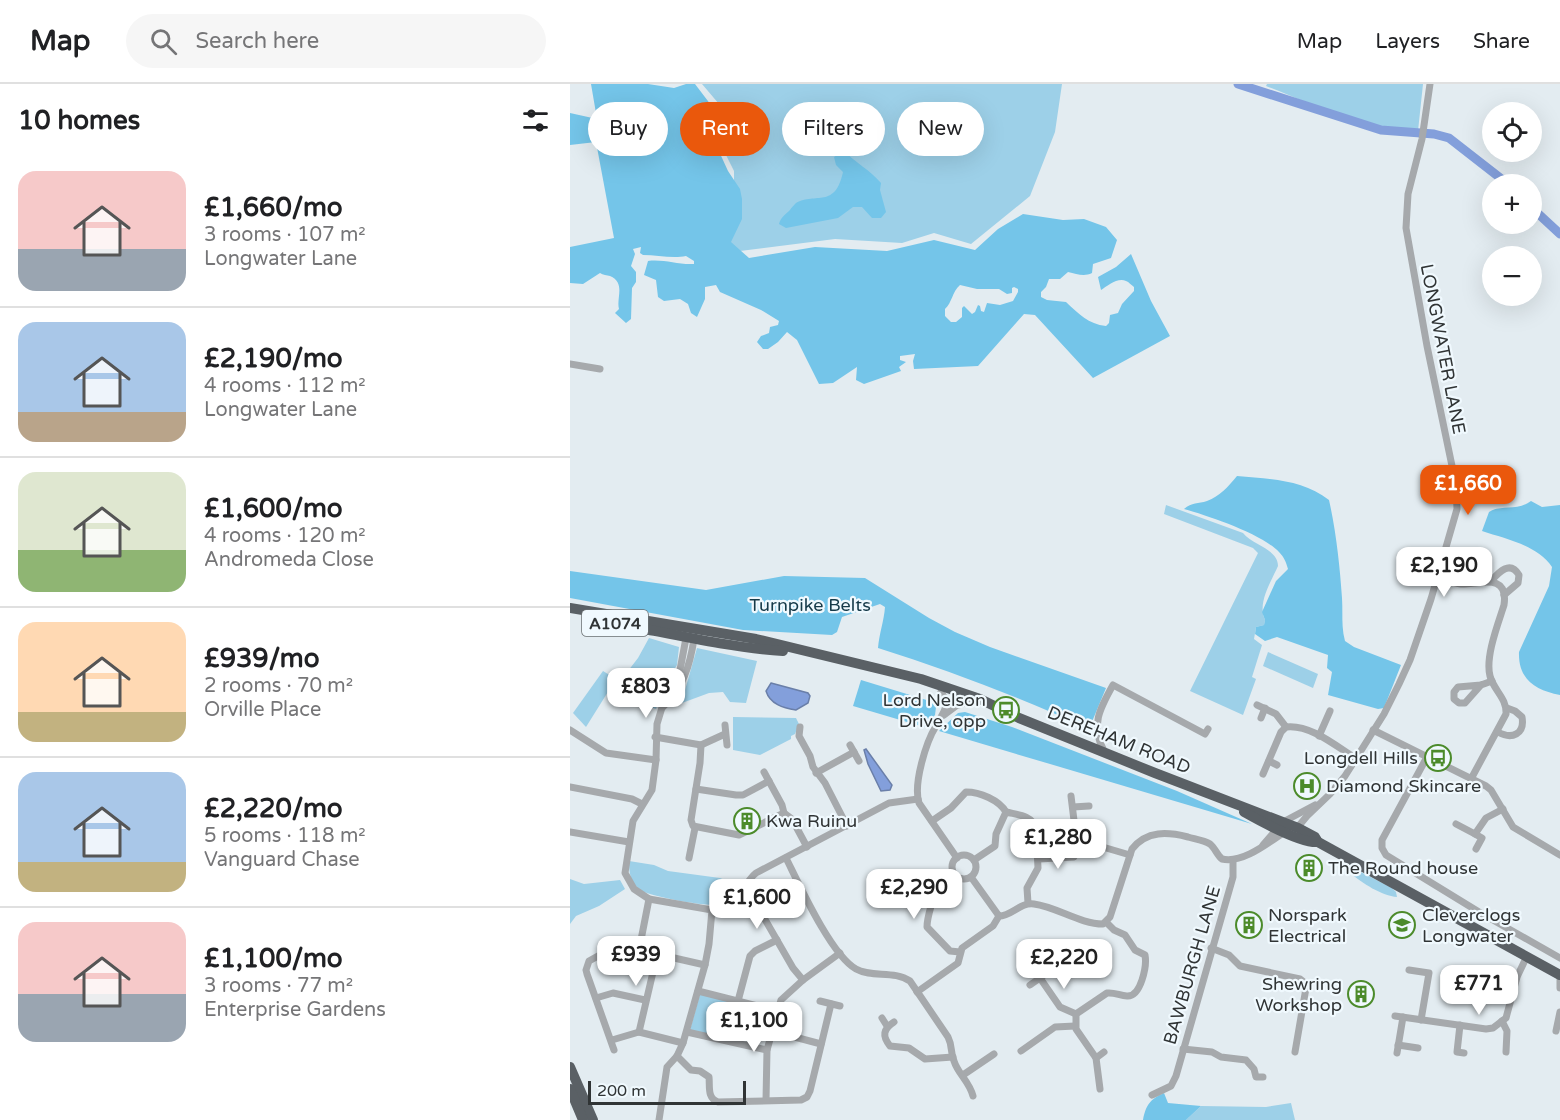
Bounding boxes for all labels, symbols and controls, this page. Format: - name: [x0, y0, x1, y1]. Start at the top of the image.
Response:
- search box: [126, 14, 546, 68]
- text: Map: [30, 24, 90, 58]
- icon: search: [147, 25, 180, 58]
- text: Search here: [195, 28, 319, 54]
- text: Map: [1297, 29, 1342, 54]
- text: Layers: [1375, 29, 1440, 54]
- text: Share: [1473, 29, 1530, 54]
- chip: Buy: [588, 102, 668, 156]
- chip: Rent: [680, 102, 770, 156]
- chip: Filters: [782, 102, 885, 156]
- chip: New: [897, 102, 984, 156]
- map controls: [1482, 102, 1542, 306]
- button: locate: [1482, 102, 1542, 162]
- icon: filters: [519, 104, 552, 137]
- text: 10 homes: [18, 105, 140, 136]
- button: +: [1482, 174, 1542, 234]
- text: £1,660/mo: [204, 192, 343, 223]
- icon: home: [66, 195, 138, 267]
- text: 3 rooms · 107 m²: [204, 223, 366, 247]
- button: −: [1482, 246, 1542, 306]
- text: Longwater Lane: [204, 247, 357, 271]
- street label: LONGWATER LANE: [1416, 262, 1470, 436]
- text: £2,190/mo: [204, 343, 343, 374]
- icon: home: [66, 346, 138, 418]
- text: 4 rooms · 112 m²: [204, 374, 366, 398]
- text: Longwater Lane: [204, 398, 357, 422]
- pin: £1,660: [1419, 465, 1517, 516]
- text: £1,660: [1434, 472, 1502, 496]
- text: £1,600/mo: [204, 493, 343, 524]
- icon: home: [66, 496, 138, 568]
- text: 4 rooms · 120 m²: [204, 524, 366, 548]
- pin: £2,190: [1395, 547, 1493, 598]
- text: Andromeda Close: [204, 548, 374, 572]
- text: £2,190: [1410, 554, 1478, 578]
- park label: Turnpike Belts: [749, 594, 871, 616]
- road number: A1074: [582, 610, 648, 636]
- text: £939/mo: [204, 643, 320, 674]
- icon: home: [66, 646, 138, 718]
- pin: £803: [610, 668, 682, 719]
- text: 2 rooms · 70 m²: [204, 674, 353, 698]
- text: £803: [621, 675, 671, 699]
- place label: Lord Nelson Drive, opp: [883, 689, 986, 732]
- bus stop icon: Lord Nelson Drive, opp: [991, 695, 1021, 725]
- text: Orville Place: [204, 698, 321, 722]
- street label: DEREHAM ROAD: [1044, 701, 1194, 779]
- bus stop icon: Longdell Hills: [1423, 743, 1453, 773]
- place label: Longdell Hills: [1304, 747, 1418, 769]
- hospital icon: Diamond Skincare: [1292, 771, 1322, 801]
- place label: Diamond Skincare: [1326, 775, 1481, 797]
- text: £2,220/mo: [204, 793, 343, 824]
- icon: home: [66, 796, 138, 868]
- building icon: Kwa Ruinu: [732, 806, 762, 836]
- place label: Kwa Ruinu: [766, 810, 857, 832]
- pin: £1,280: [1009, 819, 1107, 870]
- text: 5 rooms · 118 m²: [204, 824, 366, 848]
- text: £1,280: [1024, 826, 1092, 850]
- text: Vanguard Chase: [204, 848, 360, 872]
- building icon: The Round house: [1294, 853, 1324, 883]
- place label: The Round house: [1328, 857, 1478, 879]
- pin: £2,290: [865, 869, 963, 920]
- text: £2,290: [880, 876, 948, 900]
- pin: £1,600: [708, 879, 806, 930]
- street label: BAWBURGH LANE: [1159, 883, 1225, 1047]
- text: £1,600: [723, 886, 791, 910]
- place label: Norspark Electrical: [1268, 904, 1347, 947]
- place label: Cleverclogs Longwater: [1422, 904, 1520, 947]
- building icon: Norspark Electrical: [1234, 910, 1264, 940]
- school or university icon: Cleverclogs Longwater: [1387, 910, 1417, 940]
- pin: £939: [600, 936, 672, 987]
- pin: £2,220: [1015, 939, 1113, 990]
- text: £1,100/mo: [204, 943, 343, 974]
- text: £939: [611, 943, 661, 967]
- icon: home: [66, 946, 138, 1018]
- text: £2,220: [1030, 946, 1098, 970]
- pin: £771: [1443, 965, 1515, 1016]
- text: £771: [1454, 972, 1504, 996]
- place label: Shewring Workshop: [1255, 973, 1342, 1016]
- text: 3 rooms · 77 m²: [204, 974, 353, 998]
- building icon: Shewring Workshop: [1346, 979, 1376, 1009]
- text: Enterprise Gardens: [204, 998, 386, 1022]
- pin: £1,100: [705, 1002, 803, 1053]
- text: £1,100: [720, 1009, 788, 1033]
- scale bar: [588, 1078, 746, 1106]
- text: 200 m: [597, 1081, 646, 1101]

